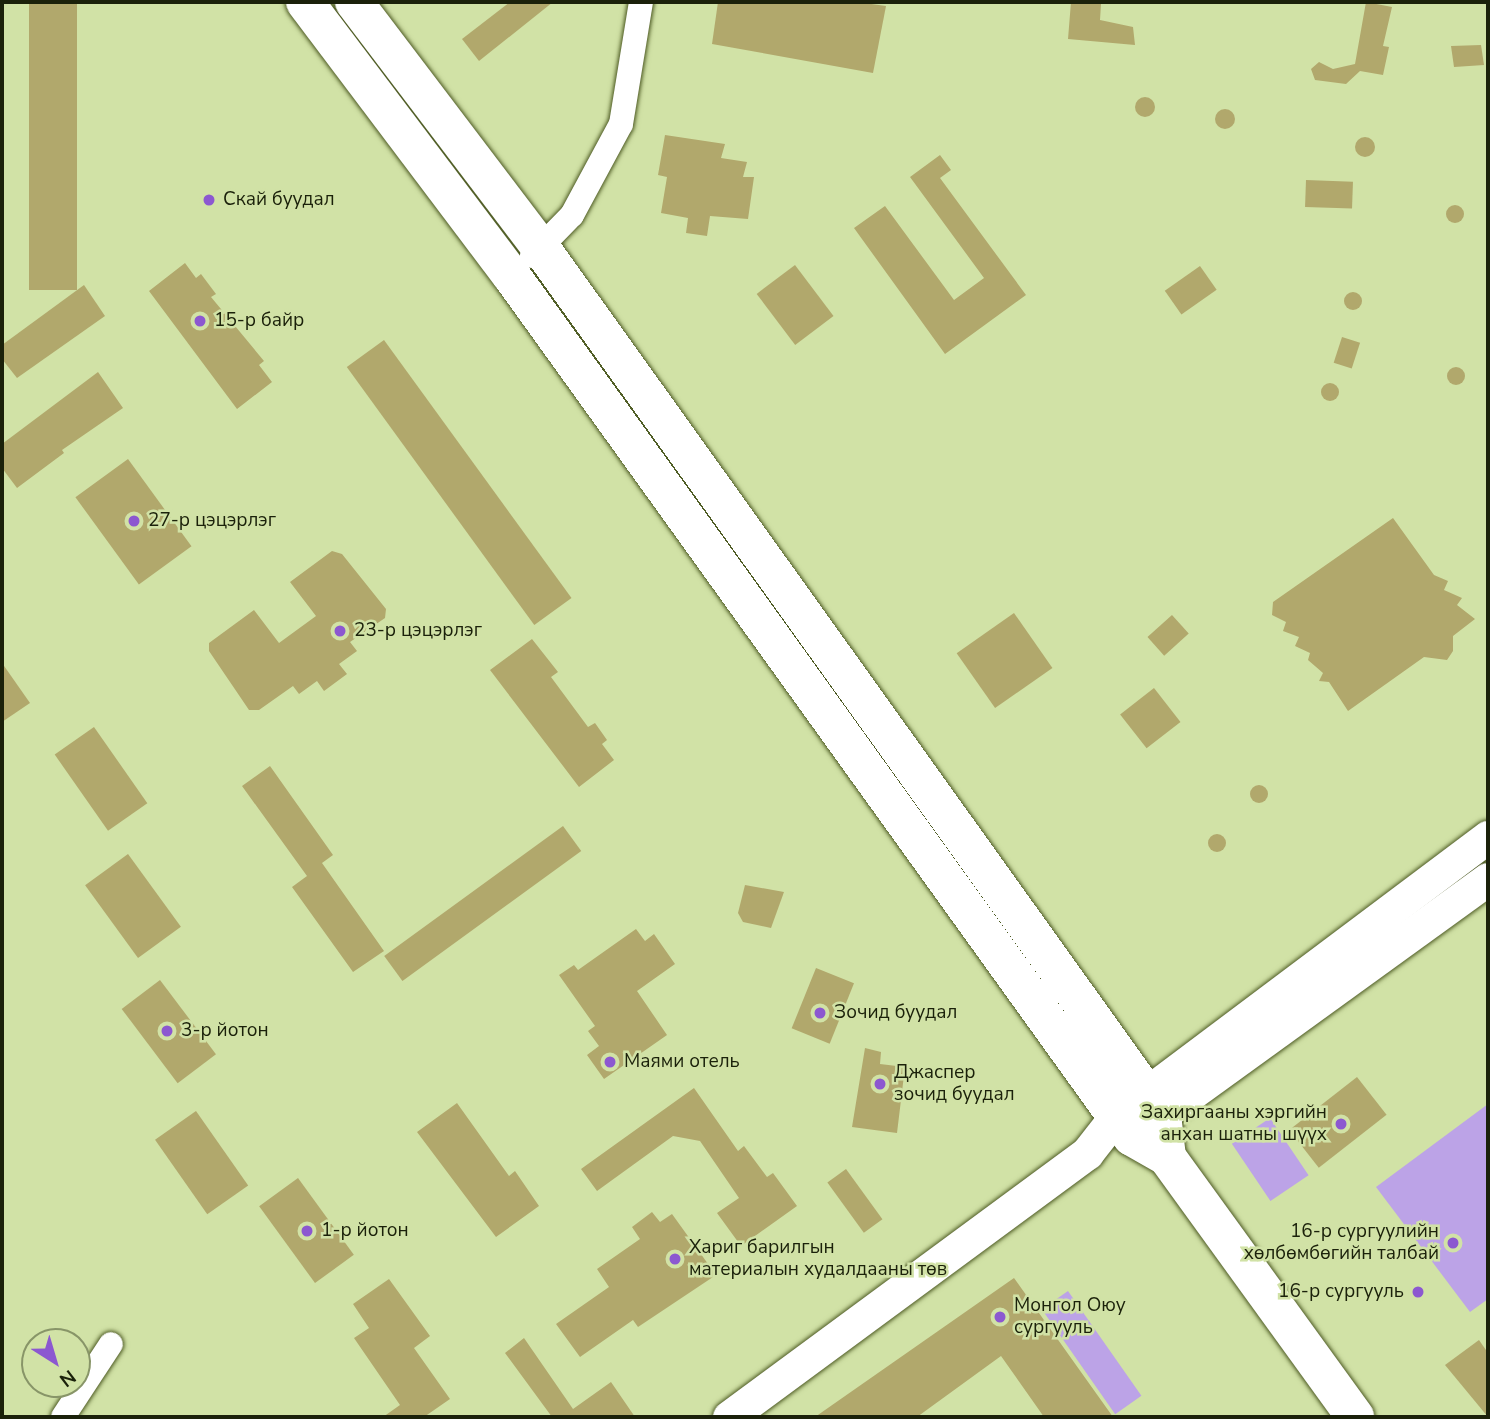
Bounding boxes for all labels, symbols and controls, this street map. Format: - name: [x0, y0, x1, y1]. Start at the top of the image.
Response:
- place label: Скай буудал: [223, 189, 335, 211]
- marker: Скай буудал: [201, 192, 217, 208]
- place label: 15-р байр: [214, 310, 304, 332]
- marker: 15-р байр: [192, 313, 208, 329]
- place label: 27-р цэцэрлэг: [148, 510, 276, 532]
- marker: 27-р цэцэрлэг: [126, 513, 142, 529]
- place label: 23-р цэцэрлэг: [354, 620, 482, 642]
- marker: 23-р цэцэрлэг: [332, 623, 348, 639]
- place label: Зочид буудал: [834, 1002, 957, 1024]
- marker: Зочид буудал: [812, 1005, 828, 1021]
- place label: 3-р йотон: [181, 1020, 269, 1042]
- marker: 3-р йотон: [159, 1023, 175, 1039]
- place label: Маями отель: [624, 1051, 740, 1073]
- marker: Маями отель: [602, 1054, 618, 1070]
- place label: Джаспер зочид буудал: [894, 1062, 1015, 1106]
- marker: Джаспер зочид буудал: [872, 1076, 888, 1092]
- place label: Захиргааны хэргийн анхан шатны шүүх: [1141, 1102, 1327, 1146]
- marker: Захиргааны хэргийн анхан шатны шүүх: [1333, 1116, 1349, 1132]
- place label: 1-р йотон: [321, 1220, 409, 1242]
- place label: 16-р сургуулийн хөлбөмбөгийн талбай: [1244, 1221, 1439, 1265]
- marker: 1-р йотон: [299, 1223, 315, 1239]
- marker: 16-р сургуулийн хөлбөмбөгийн талбай: [1445, 1235, 1461, 1251]
- place label: Хариг барилгын материалын худалдааны төв: [689, 1237, 947, 1281]
- marker: Хариг барилгын материалын худалдааны төв: [667, 1251, 683, 1267]
- place label: 16-р сургууль: [1278, 1281, 1404, 1303]
- marker: 16-р сургууль: [1410, 1284, 1426, 1300]
- place label: Монгол Оюу сургууль: [1014, 1295, 1126, 1339]
- marker: Монгол Оюу сургууль: [992, 1309, 1008, 1325]
- north arrow: [21, 1328, 91, 1398]
- text: N: [54, 1364, 81, 1393]

